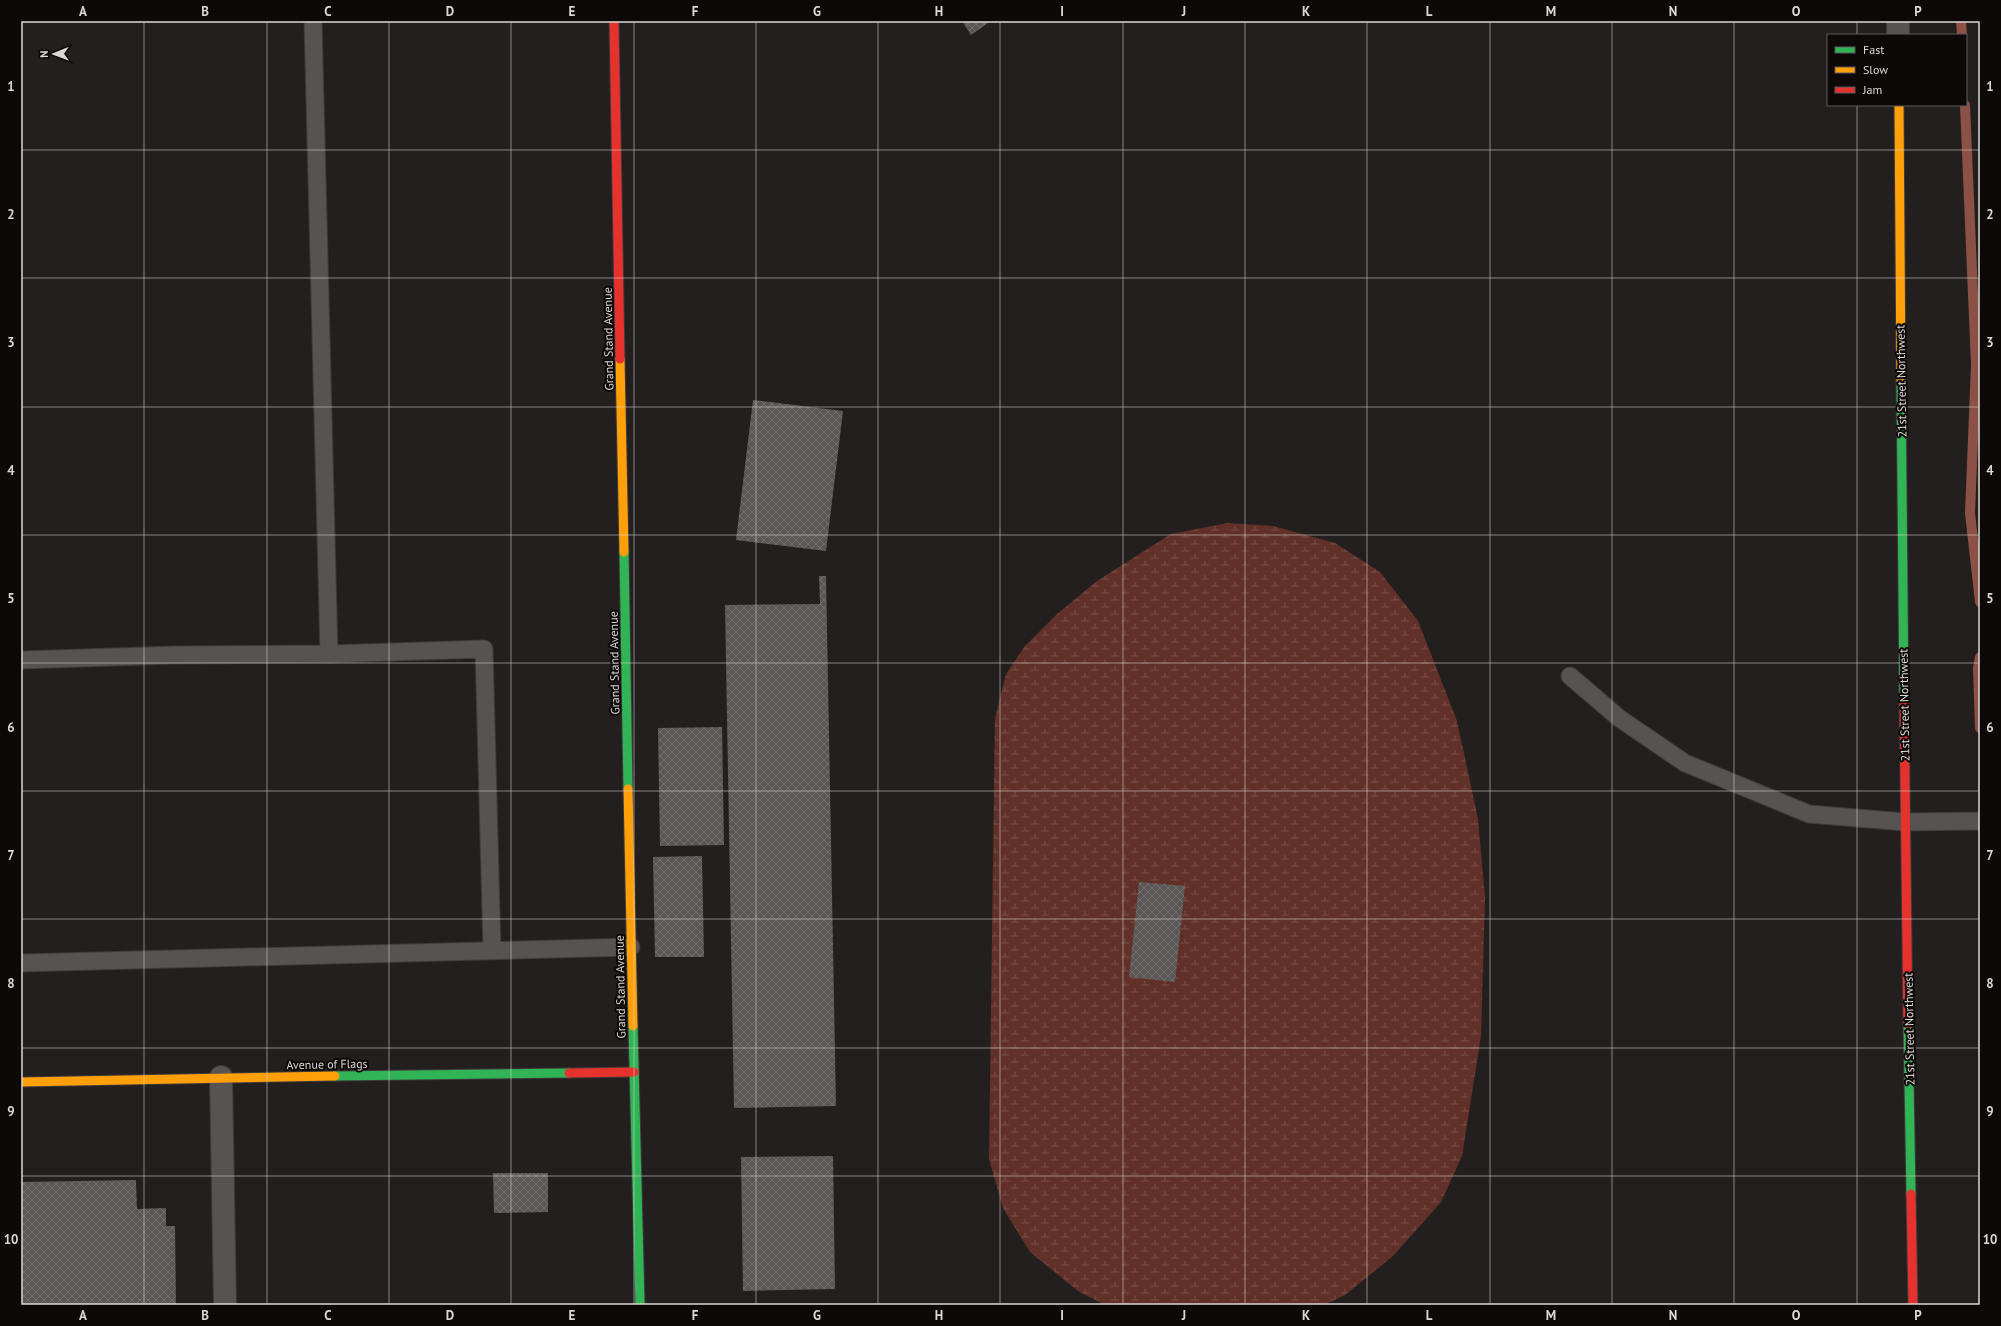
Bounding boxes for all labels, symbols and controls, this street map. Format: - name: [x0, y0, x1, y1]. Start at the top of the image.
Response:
- text: A: [79, 3, 87, 20]
- text: B: [201, 3, 209, 20]
- text: C: [324, 3, 332, 20]
- text: D: [446, 3, 454, 20]
- text: E: [569, 3, 576, 20]
- text: F: [692, 3, 699, 20]
- text: G: [813, 3, 821, 20]
- text: H: [935, 3, 943, 20]
- text: I: [1060, 3, 1064, 20]
- text: J: [1181, 3, 1186, 20]
- text: K: [1302, 3, 1310, 20]
- text: L: [1426, 3, 1433, 20]
- text: M: [1546, 3, 1556, 20]
- text: N: [1669, 3, 1677, 20]
- text: O: [1792, 3, 1801, 20]
- text: P: [1914, 3, 1922, 20]
- north arrow: [34, 34, 74, 74]
- legend: [1827, 34, 1967, 106]
- text: Fast: [1863, 42, 1884, 57]
- text: N: [37, 50, 51, 58]
- text: Slow: [1863, 62, 1888, 77]
- text: 1: [7, 78, 15, 95]
- text: 1: [1986, 78, 1994, 95]
- text: Jam: [1862, 82, 1882, 97]
- text: 2: [7, 206, 15, 223]
- text: 2: [1986, 206, 1994, 223]
- street label: Grand Stand Avenue: [600, 287, 616, 391]
- street label: 21st Street Northwest: [1893, 325, 1909, 437]
- text: 3: [7, 334, 15, 351]
- text: 3: [1986, 334, 1994, 351]
- text: 4: [7, 462, 15, 479]
- text: 4: [1986, 462, 1994, 479]
- text: 5: [7, 590, 15, 607]
- text: 5: [1986, 590, 1994, 607]
- street label: Grand Stand Avenue: [606, 611, 622, 715]
- street label: 21st Street Northwest: [1896, 649, 1912, 761]
- text: 6: [7, 719, 15, 736]
- text: 6: [1986, 719, 1994, 736]
- text: 7: [7, 847, 15, 864]
- text: 7: [1986, 847, 1994, 864]
- street label: Grand Stand Avenue: [612, 935, 628, 1039]
- street label: 21st Street Northwest: [1901, 973, 1917, 1085]
- text: 8: [7, 975, 15, 992]
- text: 8: [1986, 975, 1994, 992]
- street label: Avenue of Flags: [286, 1056, 368, 1072]
- text: 9: [7, 1103, 15, 1120]
- text: 9: [1986, 1103, 1994, 1120]
- text: 10: [4, 1231, 18, 1248]
- text: 10: [1983, 1231, 1997, 1248]
- text: A: [79, 1307, 87, 1324]
- text: B: [201, 1307, 209, 1324]
- text: C: [324, 1307, 332, 1324]
- text: D: [446, 1307, 454, 1324]
- text: E: [569, 1307, 576, 1324]
- text: F: [692, 1307, 699, 1324]
- text: G: [813, 1307, 821, 1324]
- text: H: [935, 1307, 943, 1324]
- text: I: [1060, 1307, 1064, 1324]
- text: J: [1181, 1307, 1186, 1324]
- text: K: [1302, 1307, 1310, 1324]
- text: L: [1426, 1307, 1433, 1324]
- text: M: [1546, 1307, 1556, 1324]
- text: N: [1669, 1307, 1677, 1324]
- text: O: [1792, 1307, 1801, 1324]
- text: P: [1914, 1307, 1922, 1324]

